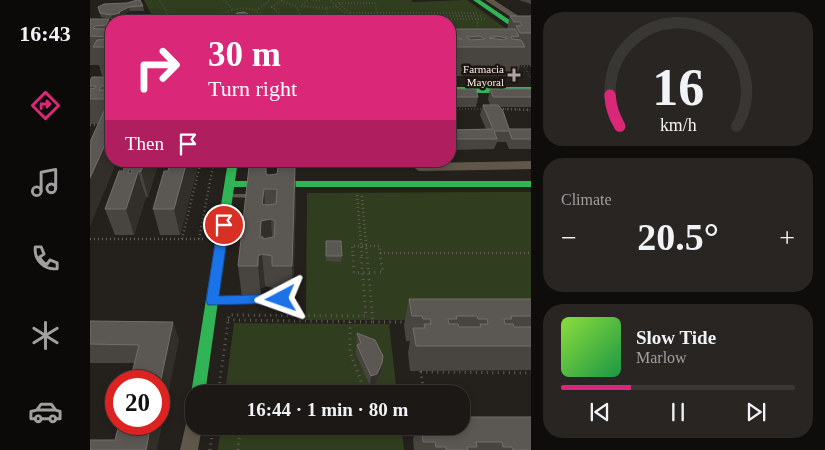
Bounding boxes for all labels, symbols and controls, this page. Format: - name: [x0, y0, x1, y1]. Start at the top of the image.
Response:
- text: 16:43: [19, 21, 71, 46]
- icon: right: [125, 35, 190, 100]
- text: 30 m: [208, 35, 281, 74]
- text: 16: [652, 59, 704, 116]
- place label: Farmacia Mayoral: [463, 63, 504, 88]
- marker: Farmacia Mayoral: [508, 69, 520, 81]
- text: Turn right: [208, 76, 297, 101]
- icon: directions: [28, 88, 63, 123]
- text: km/h: [660, 115, 696, 135]
- icon: arrive: [174, 130, 202, 158]
- text: Then: [125, 133, 164, 154]
- icon: music: [28, 165, 63, 200]
- text: Climate: [561, 191, 612, 208]
- pin: [203, 204, 245, 246]
- icon: arrive: [210, 211, 238, 239]
- text: 20.5°: [637, 216, 719, 258]
- text: −: [561, 222, 577, 253]
- text: +: [779, 222, 795, 253]
- icon: phone: [28, 241, 63, 276]
- position arrow: [254, 272, 306, 324]
- icon: climate: [28, 318, 63, 353]
- text: Slow Tide: [636, 327, 716, 348]
- text: Marlow: [636, 349, 687, 366]
- speed limit sign: 20: [105, 370, 170, 435]
- icon: car: [28, 394, 63, 429]
- icon: previous: [586, 398, 614, 426]
- icon: pause: [664, 398, 692, 426]
- icon: next: [742, 398, 770, 426]
- text: 16:44 · 1 min · 80 m: [247, 399, 408, 420]

